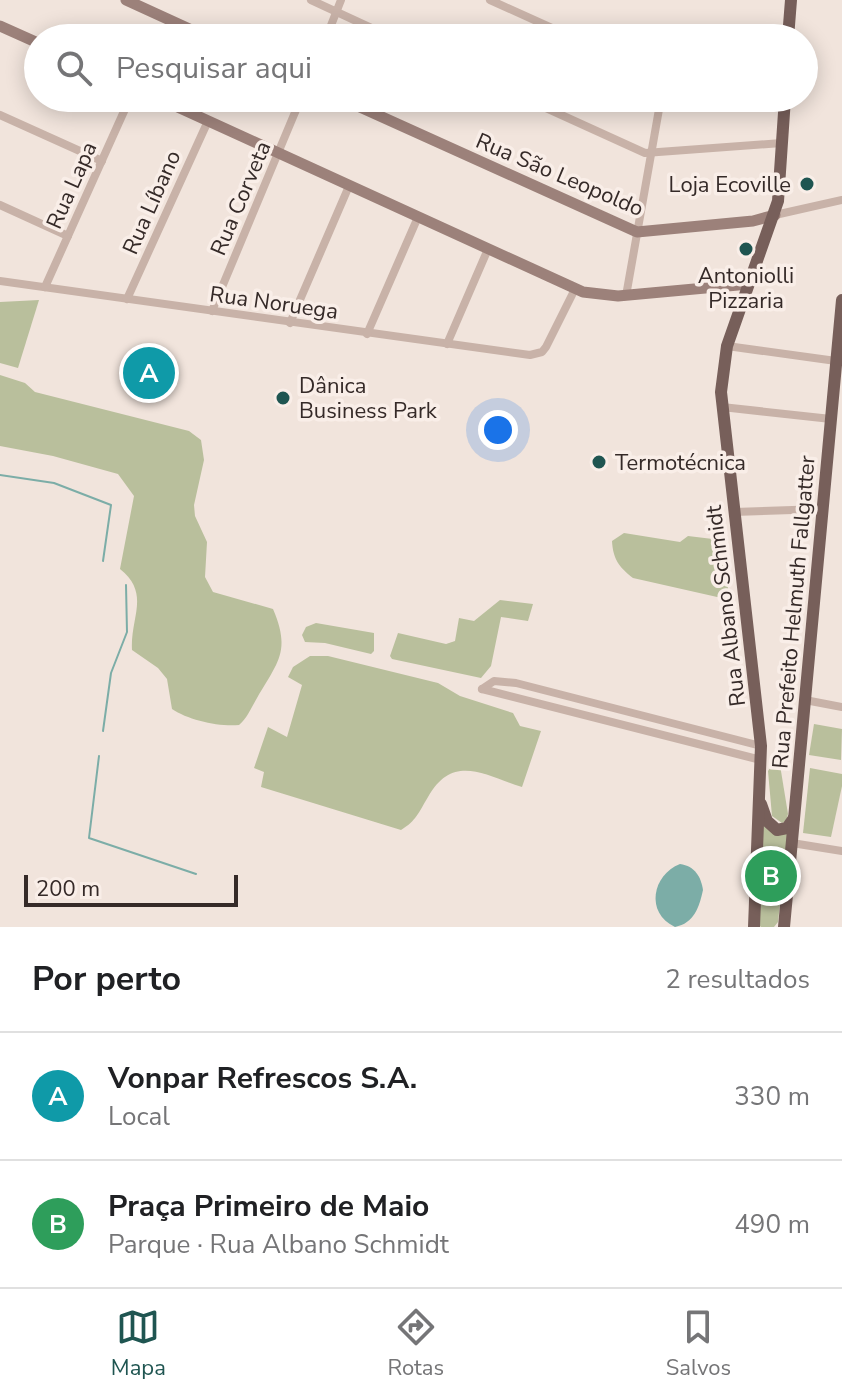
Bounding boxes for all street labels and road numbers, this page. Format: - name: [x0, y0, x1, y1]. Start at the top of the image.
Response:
- street label: Rua São Leopoldo: [471, 126, 648, 224]
- street label: Rua Lapa: [39, 137, 104, 234]
- street label: Rua Corveta: [203, 137, 278, 260]
- street label: Rua Líbano: [116, 146, 188, 259]
- street label: Rua Noruega: [208, 279, 340, 327]
- street label: Rua Prefeito Helmuth Fallgatter: [765, 454, 823, 770]
- street label: Rua Albano Schmidt: [699, 503, 753, 708]

